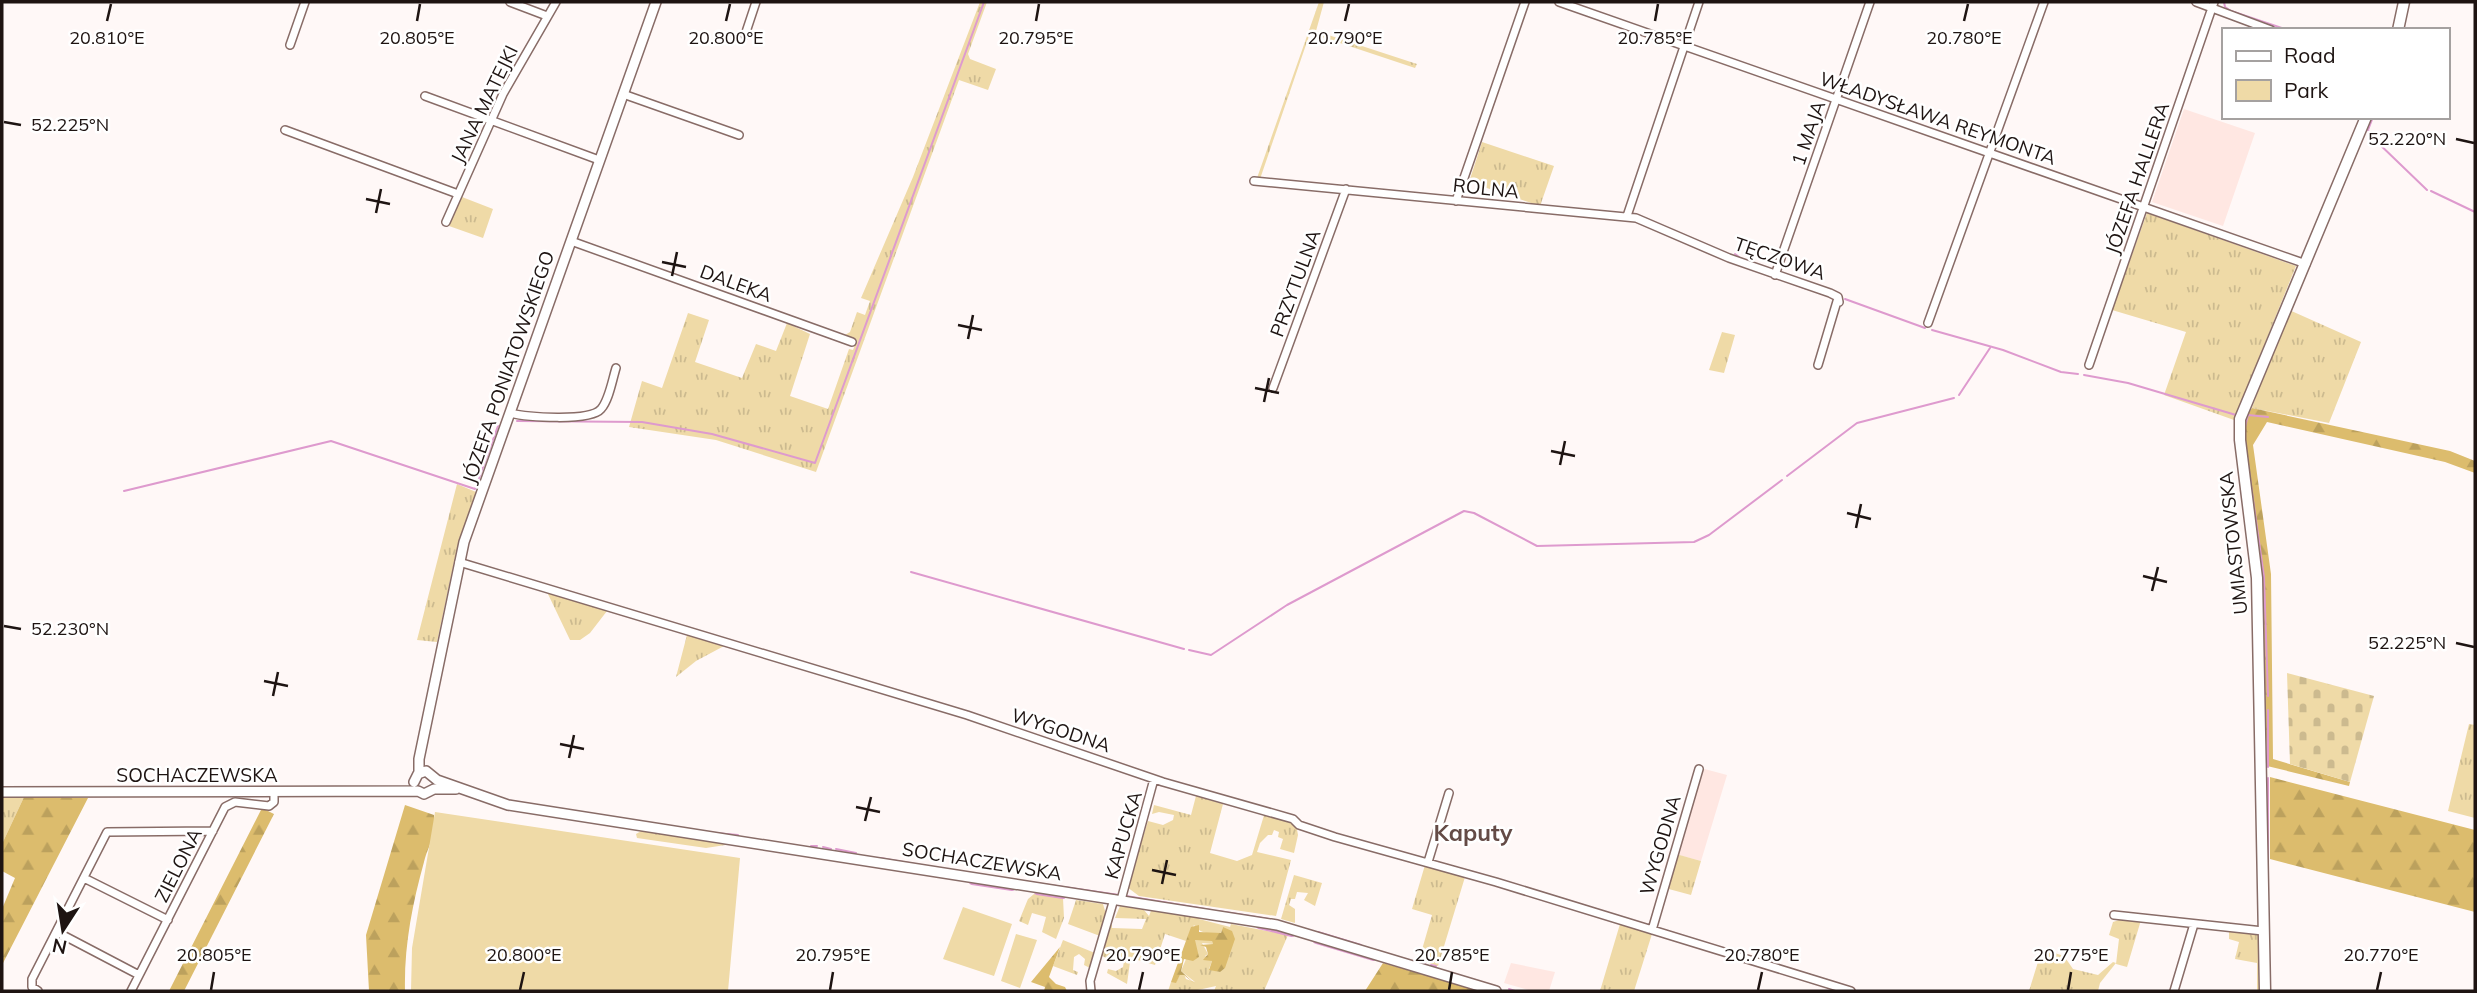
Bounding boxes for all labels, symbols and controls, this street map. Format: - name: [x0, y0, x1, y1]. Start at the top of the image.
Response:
- text: 20.810°E: [69, 26, 145, 49]
- text: 20.805°E: [379, 26, 455, 49]
- text: 20.800°E: [688, 26, 764, 49]
- text: 20.795°E: [998, 26, 1074, 49]
- text: 20.790°E: [1307, 26, 1383, 49]
- text: 20.785°E: [1617, 26, 1693, 49]
- text: 20.780°E: [1926, 26, 2002, 49]
- legend: [2222, 28, 2449, 119]
- street label: JANA MATEJKI: [445, 41, 523, 167]
- text: Road: [2284, 42, 2335, 68]
- street label: WŁADYSŁAWA REYMONTA: [1817, 66, 2059, 170]
- text: Park: [2284, 77, 2328, 103]
- street label: 1 MAJA: [1786, 97, 1830, 169]
- street label: JÓZEFA HALLERA: [2100, 99, 2174, 257]
- text: 52.225°N: [31, 113, 109, 136]
- text: 52.220°N: [2368, 127, 2446, 150]
- street label: ROLNA: [1452, 173, 1520, 203]
- street label: PRZYTULNA: [1264, 226, 1326, 340]
- street label: TĘCZOWA: [1731, 231, 1829, 285]
- street label: JÓZEFA PONIATOWSKIEGO: [457, 247, 559, 487]
- street label: DALEKA: [697, 259, 775, 307]
- street label: UMIASTOWSKA: [2214, 470, 2252, 616]
- text: 52.230°N: [31, 617, 109, 640]
- text: 52.225°N: [2368, 631, 2446, 654]
- street label: WYGODNA: [1008, 703, 1114, 757]
- street label: SOCHACZEWSKA: [116, 763, 278, 787]
- street label: KAPUCKA: [1099, 788, 1147, 882]
- street label: WYGODNA: [1634, 792, 1686, 898]
- district label: Kaputy: [1434, 818, 1513, 847]
- street label: ZIELONA: [149, 824, 207, 906]
- street label: SOCHACZEWSKA: [900, 837, 1064, 885]
- north arrow: [28, 895, 98, 965]
- text: N: [50, 933, 69, 960]
- text: 20.805°E: [176, 943, 252, 966]
- text: 20.800°E: [486, 943, 562, 966]
- text: 20.795°E: [795, 943, 871, 966]
- text: 20.790°E: [1105, 943, 1181, 966]
- text: 20.785°E: [1414, 943, 1490, 966]
- text: 20.780°E: [1724, 943, 1800, 966]
- text: 20.775°E: [2033, 943, 2109, 966]
- text: 20.770°E: [2343, 943, 2419, 966]

